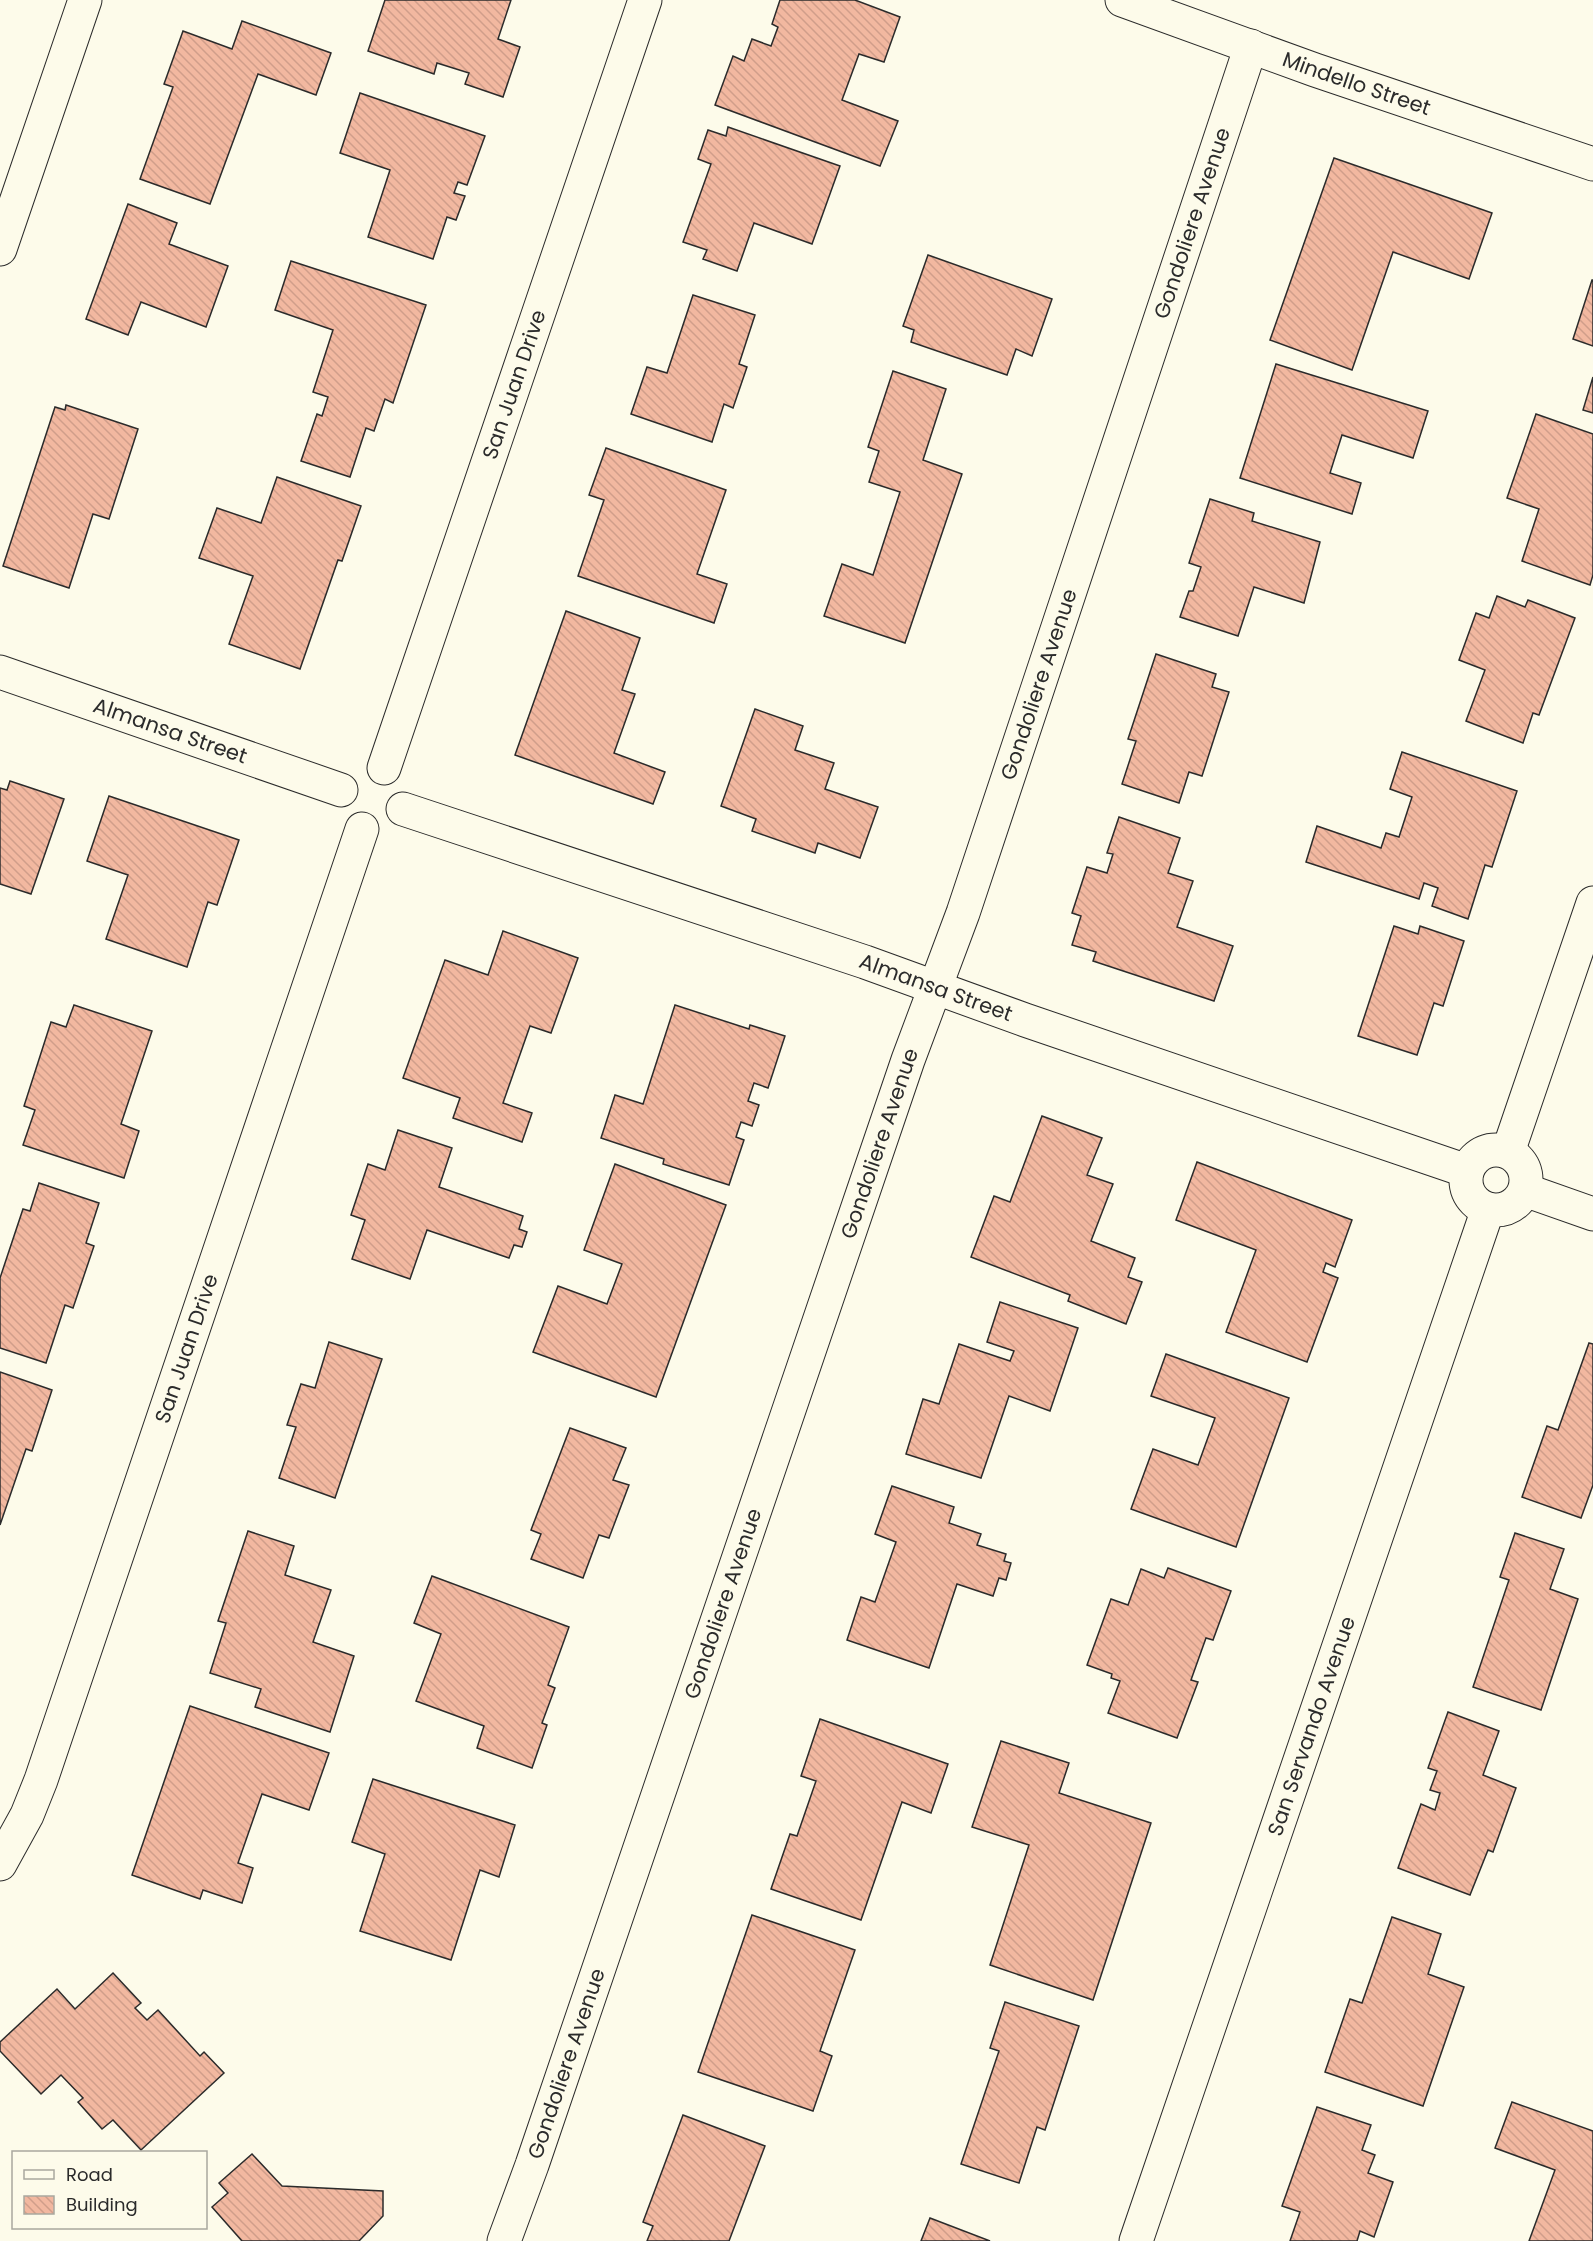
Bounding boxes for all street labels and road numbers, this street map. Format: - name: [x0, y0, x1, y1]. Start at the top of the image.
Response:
- street label: Mindello Street: [1278, 44, 1435, 122]
- street label: Gondoliere Avenue: [1146, 124, 1237, 322]
- street label: San Juan Drive: [475, 306, 553, 463]
- street label: Gondoliere Avenue: [993, 585, 1084, 784]
- street label: Almansa Street: [89, 690, 251, 770]
- street label: Almansa Street: [855, 946, 1017, 1028]
- street label: Gondoliere Avenue: [833, 1044, 925, 1243]
- street label: San Juan Drive: [147, 1270, 225, 1427]
- street label: Gondoliere Avenue: [677, 1504, 768, 1703]
- street label: San Servando Avenue: [1260, 1612, 1362, 1840]
- street label: Gondoliere Avenue: [520, 1964, 612, 2163]

